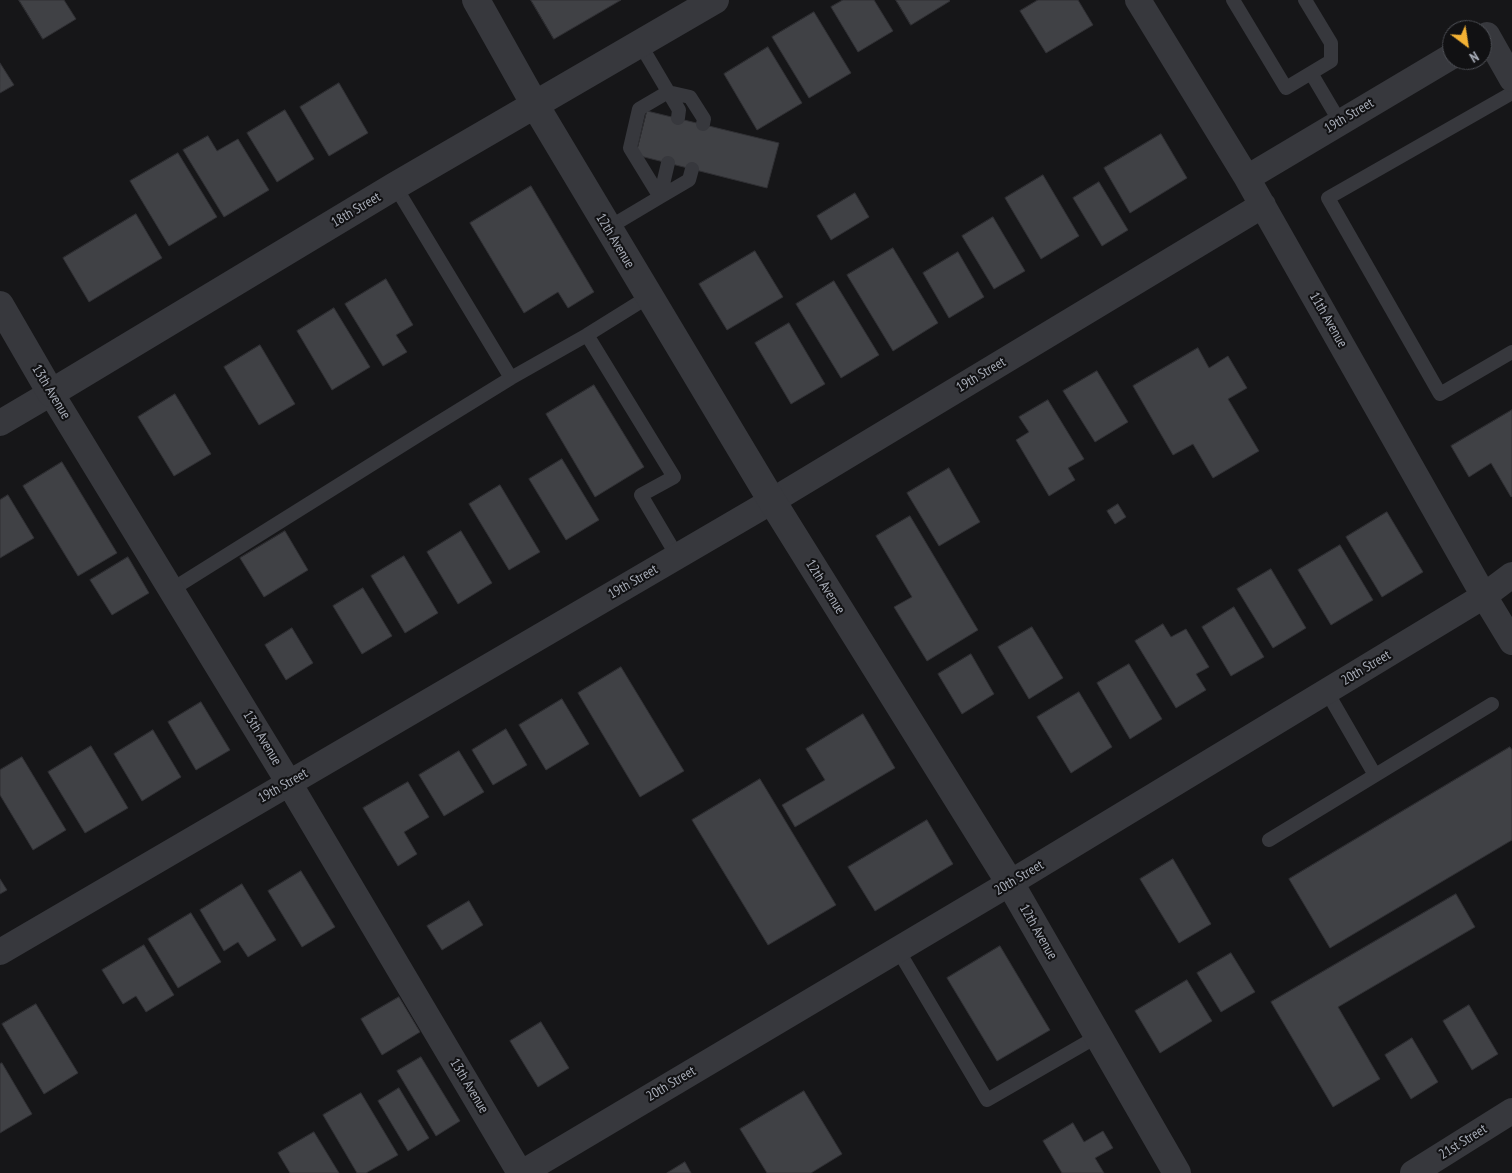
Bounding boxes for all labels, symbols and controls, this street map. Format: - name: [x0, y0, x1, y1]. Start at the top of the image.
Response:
- north arrow: [1442, 20, 1492, 70]
- text: N: [1466, 47, 1482, 67]
- street label: 19th Street: [1321, 95, 1377, 137]
- street label: 18th Street: [328, 189, 384, 231]
- street label: 12th Avenue: [592, 211, 638, 271]
- street label: 11th Avenue: [1305, 289, 1351, 351]
- street label: 19th Street: [953, 354, 1009, 396]
- street label: 13th Avenue: [28, 362, 74, 422]
- street label: 12th Avenue: [802, 557, 848, 617]
- street label: 19th Street: [605, 561, 661, 603]
- street label: 20th Street: [1338, 647, 1394, 689]
- street label: 13th Avenue: [239, 708, 285, 768]
- street label: 19th Street: [255, 765, 311, 807]
- street label: 20th Street: [991, 857, 1047, 899]
- street label: 12th Avenue: [1015, 901, 1061, 963]
- street label: 13th Avenue: [446, 1056, 492, 1116]
- street label: 20th Street: [643, 1063, 699, 1105]
- street label: 21st Street: [1436, 1121, 1490, 1163]

